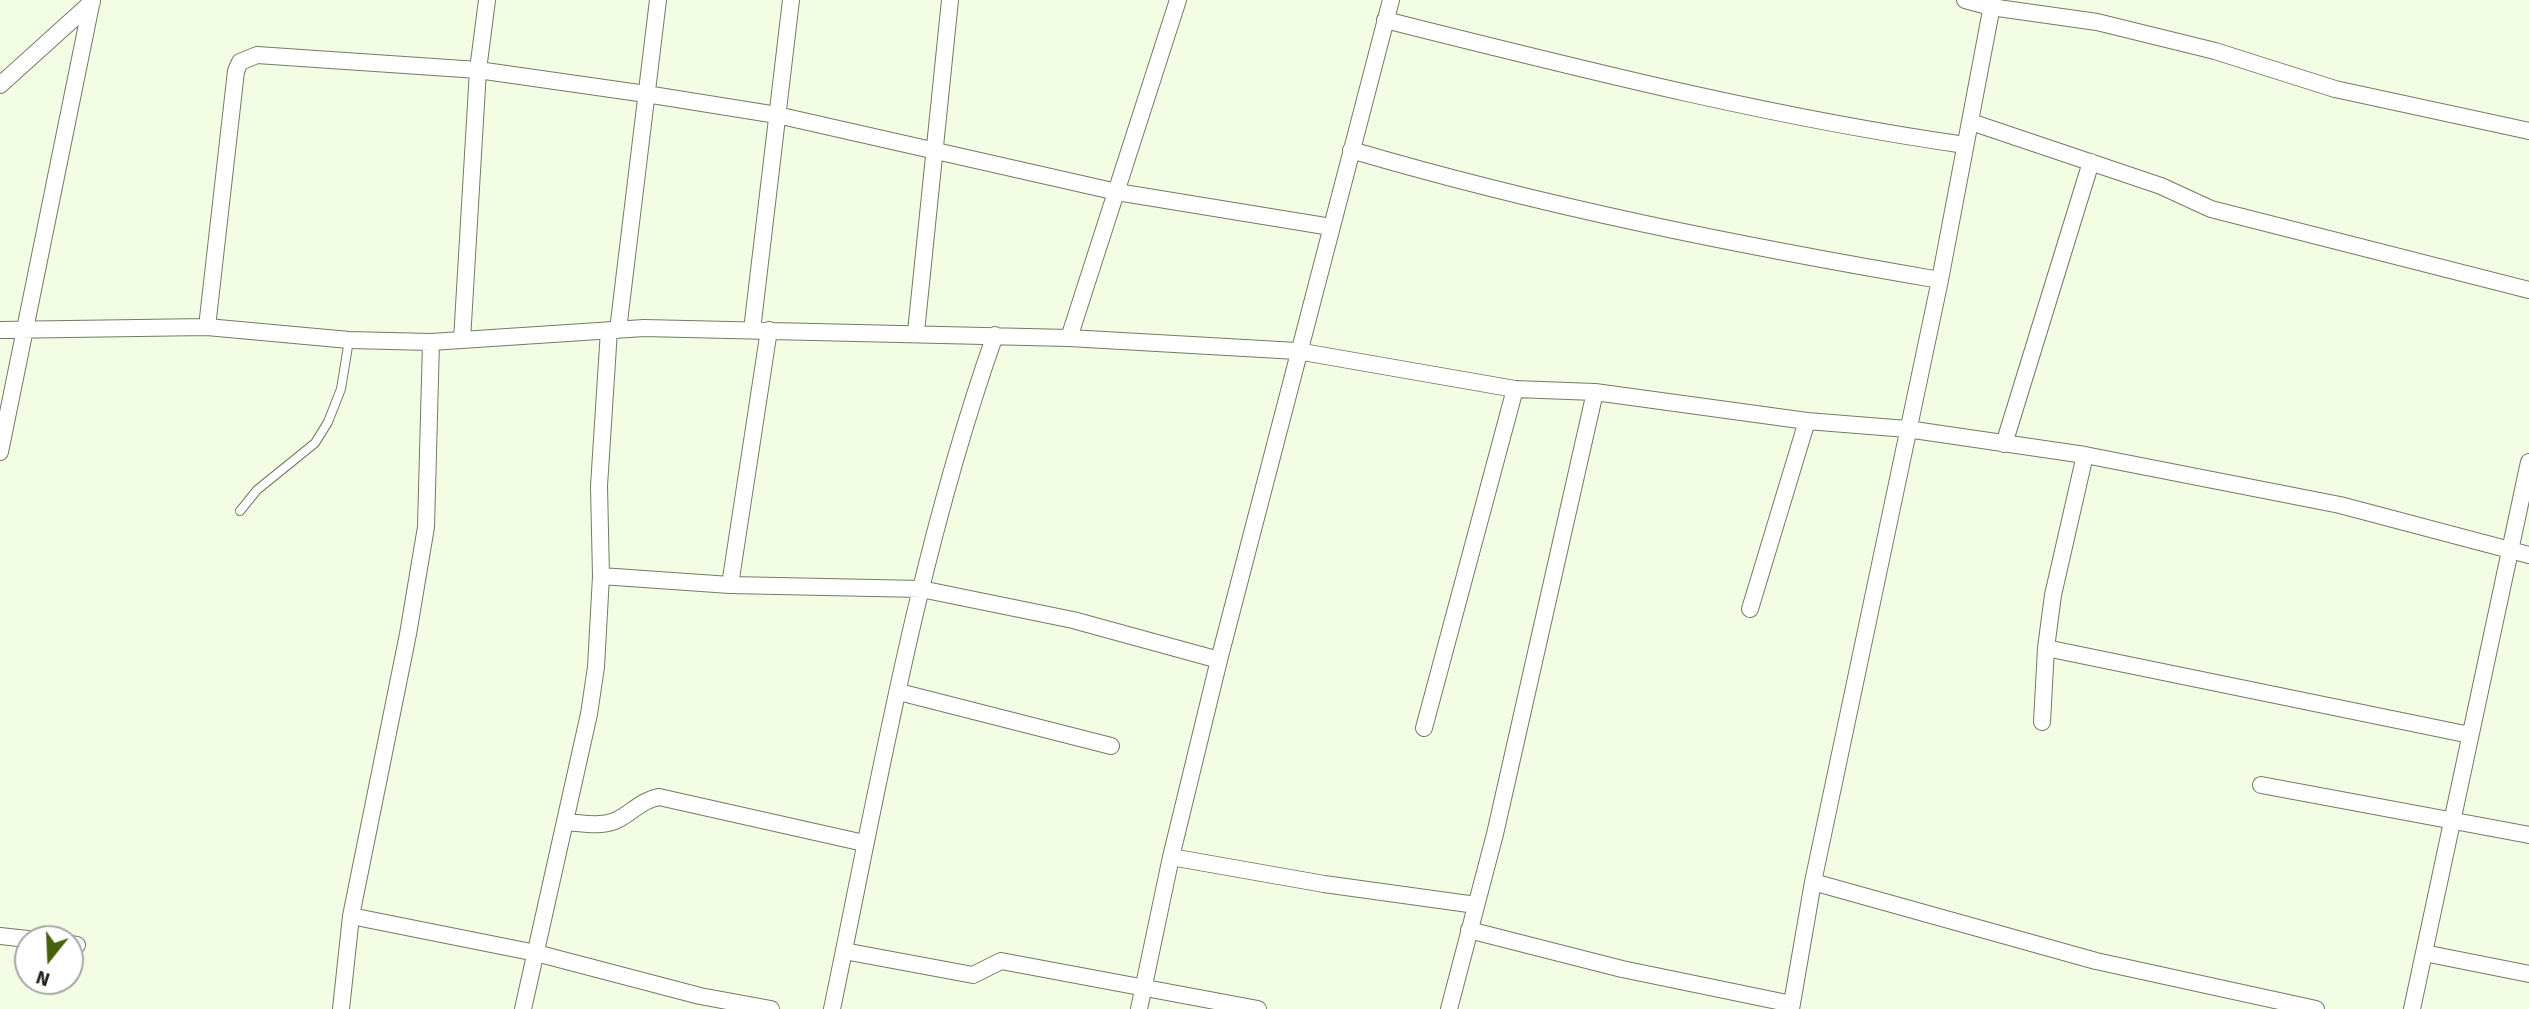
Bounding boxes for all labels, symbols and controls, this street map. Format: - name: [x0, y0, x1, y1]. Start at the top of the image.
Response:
- north arrow: [14, 925, 84, 995]
- text: N: [33, 965, 53, 992]

